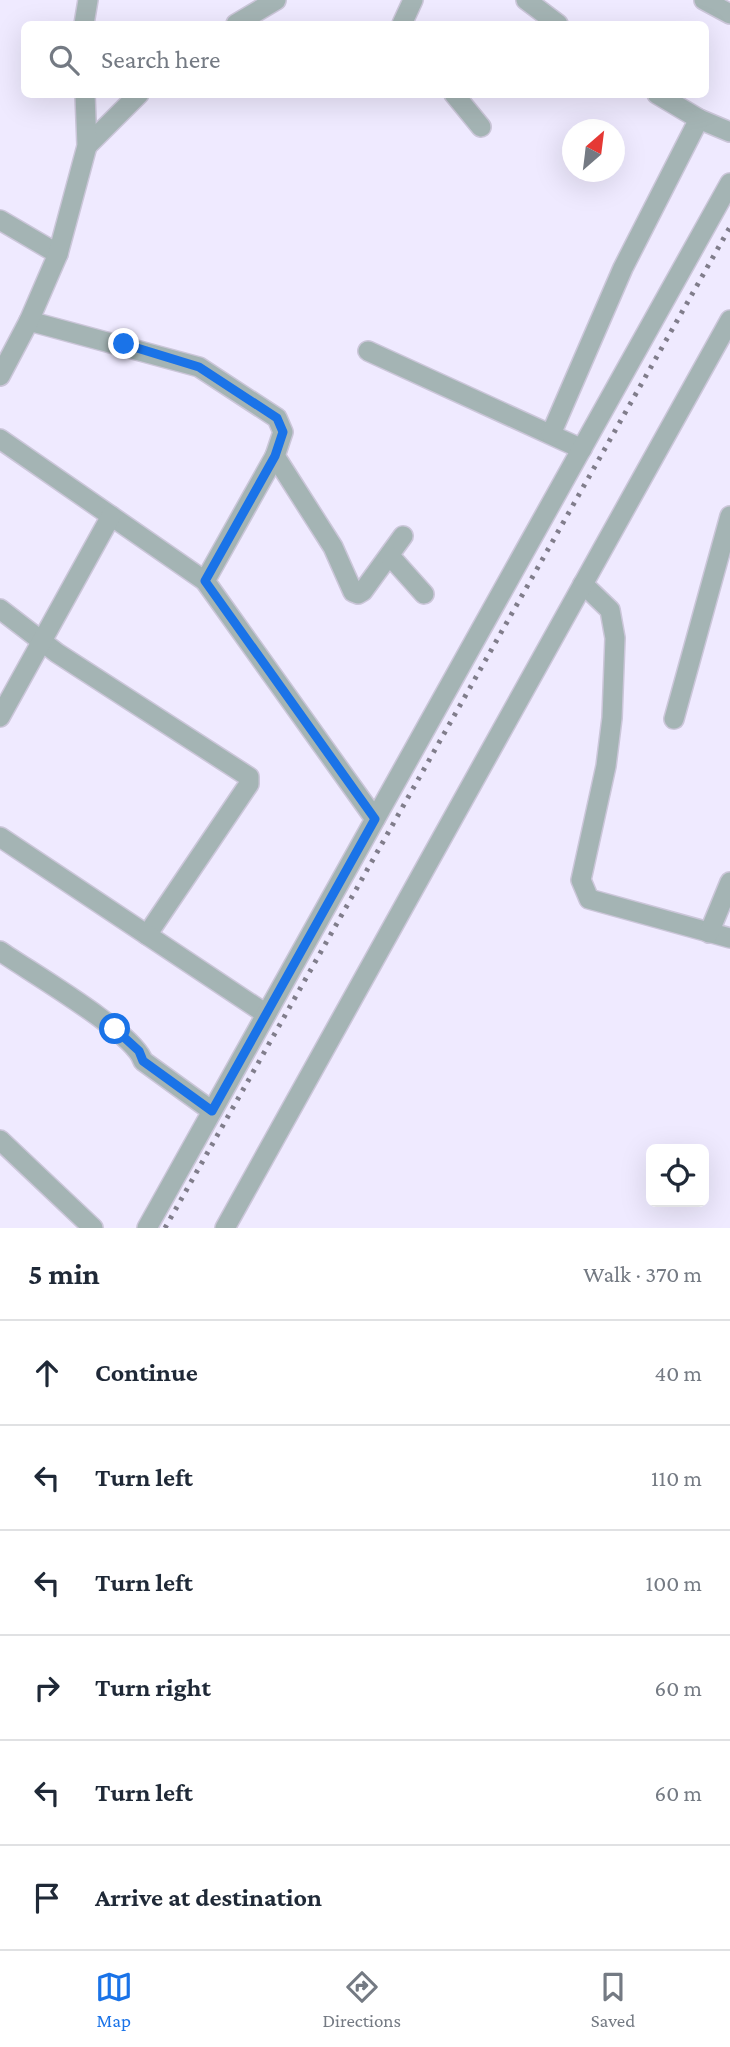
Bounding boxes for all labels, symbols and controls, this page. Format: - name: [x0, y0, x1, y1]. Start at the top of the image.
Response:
- search box: [21, 21, 709, 98]
- icon: search: [45, 41, 83, 79]
- text: Search here: [101, 45, 220, 74]
- north arrow: [562, 119, 625, 182]
- route end: [108, 328, 139, 359]
- route start: [99, 1013, 130, 1044]
- map controls: [646, 1144, 709, 1207]
- button: locate: [646, 1144, 709, 1207]
- text: 5 min: [28, 1257, 100, 1290]
- text: Walk · 370 m: [583, 1261, 702, 1287]
- icon: ahead: [28, 1354, 66, 1392]
- text: Continue: [95, 1358, 198, 1387]
- text: 40 m: [654, 1360, 702, 1386]
- icon: left: [28, 1459, 66, 1497]
- text: Turn left: [95, 1463, 193, 1492]
- text: 110 m: [651, 1465, 702, 1491]
- icon: left: [28, 1564, 66, 1602]
- text: Turn left: [95, 1568, 193, 1597]
- text: 100 m: [646, 1570, 702, 1596]
- icon: right: [28, 1669, 66, 1707]
- text: Turn right: [95, 1673, 211, 1702]
- text: 60 m: [655, 1675, 702, 1701]
- icon: left: [28, 1774, 66, 1812]
- text: Turn left: [95, 1778, 193, 1807]
- text: 60 m: [655, 1780, 702, 1806]
- icon: arrive: [28, 1879, 66, 1917]
- text: Arrive at destination: [95, 1883, 322, 1912]
- tab: Map: [95, 1968, 133, 2031]
- tab: Directions: [322, 1968, 401, 2031]
- tab: Saved: [591, 1968, 635, 2031]

